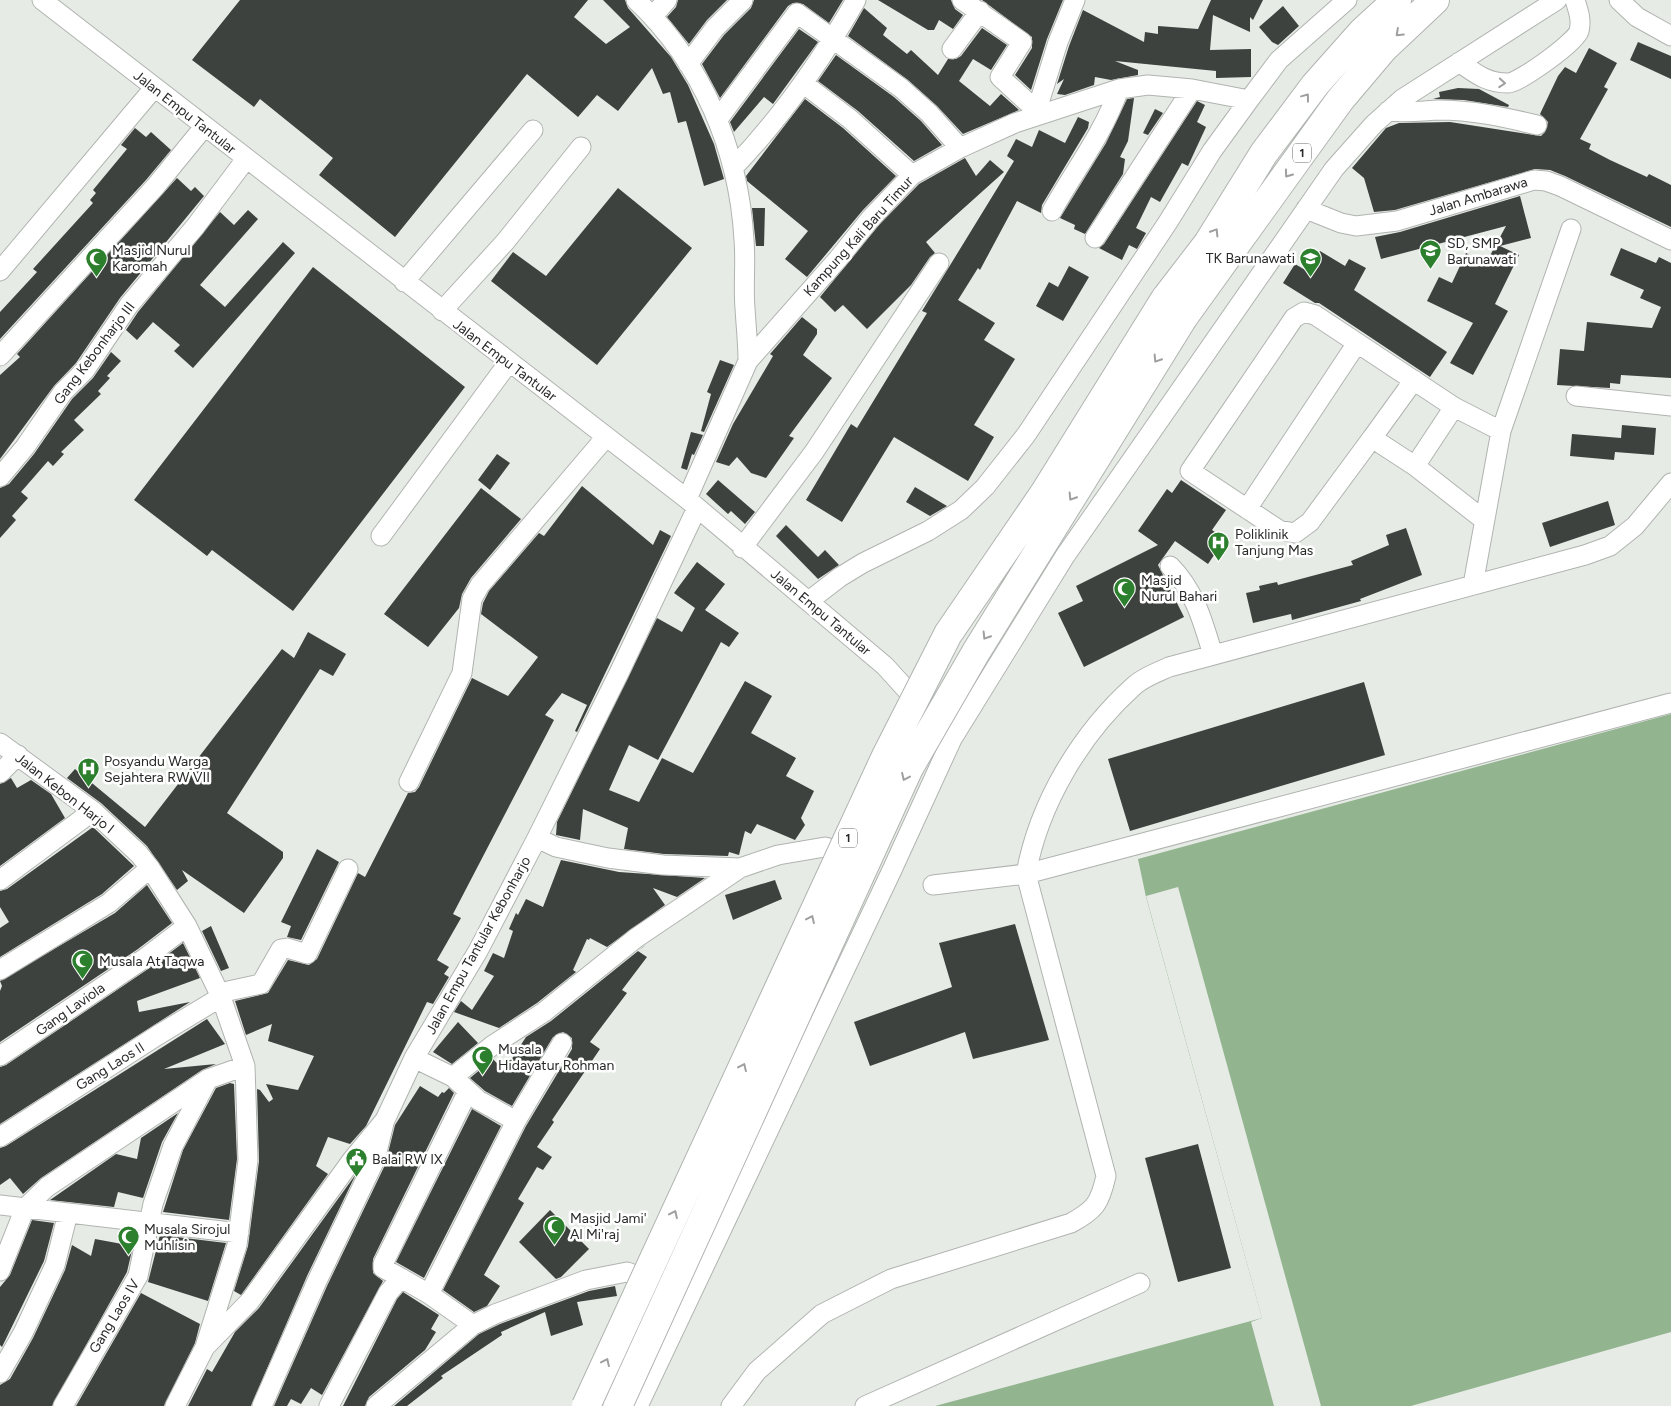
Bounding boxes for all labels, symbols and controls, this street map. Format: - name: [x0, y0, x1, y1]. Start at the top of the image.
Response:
- one-way arrow: [1396, 27, 1405, 36]
- street label: Jalan Empu Tantular: [130, 67, 240, 158]
- one-way arrow: [1498, 77, 1506, 88]
- one-way arrow: [1300, 93, 1309, 103]
- road number: 1: [1293, 144, 1311, 162]
- one-way arrow: [1285, 168, 1294, 177]
- street label: Kampung Kali Baru Timur: [800, 173, 917, 300]
- street label: Jalan Ambarawa: [1427, 173, 1530, 220]
- one-way arrow: [1208, 228, 1218, 237]
- place label: SD, SMP Barunawati: [1447, 235, 1517, 268]
- school or university icon: SD, SMP Barunawati: [1419, 239, 1443, 270]
- place label: Masjid Nurul Karomah: [112, 242, 190, 275]
- mosque icon: Masjid Nurul Karomah: [84, 246, 108, 277]
- school or university icon: TK Barunawati: [1299, 246, 1323, 277]
- place label: TK Barunawati: [1206, 250, 1295, 267]
- street label: Gang Kebonharjo III: [50, 299, 138, 408]
- street label: Jalan Empu Tantular: [449, 316, 560, 405]
- one-way arrow: [1154, 354, 1164, 363]
- one-way arrow: [1068, 492, 1078, 501]
- place label: Poliklinik Tanjung Mas: [1235, 526, 1313, 559]
- hospital icon: Poliklinik Tanjung Mas: [1207, 530, 1231, 561]
- street label: Jalan Empu Tantular: [767, 566, 874, 659]
- place label: Masjid Nurul Bahari: [1141, 572, 1217, 605]
- mosque icon: Masjid Nurul Bahari: [1113, 576, 1137, 607]
- one-way arrow: [983, 630, 992, 639]
- street label: Jalan Kebon Harjo I: [12, 749, 118, 837]
- place label: Posyandu Warga Sejahtera RW VII: [104, 753, 210, 786]
- hospital icon: Posyandu Warga Sejahtera RW VII: [76, 757, 100, 788]
- one-way arrow: [901, 772, 912, 781]
- road number: 1: [839, 828, 857, 848]
- street label: Jalan Empu Tantular Kebonharjo: [422, 853, 535, 1037]
- one-way arrow: [804, 915, 815, 924]
- mosque icon: Musala At Taqwa: [71, 949, 95, 980]
- place label: Musala At Taqwa: [99, 953, 204, 970]
- street label: Gang Laviola: [32, 979, 108, 1039]
- street label: Gang Laos II: [73, 1039, 148, 1094]
- place label: Musala Hidayatur Rohman: [498, 1041, 614, 1074]
- mosque icon: Musala Hidayatur Rohman: [470, 1045, 494, 1076]
- one-way arrow: [736, 1063, 747, 1072]
- public building icon: Balai RW IX: [344, 1147, 368, 1178]
- place label: Balai RW IX: [372, 1151, 443, 1168]
- place label: Masjid Jami' Al Mi'raj: [570, 1210, 647, 1243]
- one-way arrow: [668, 1210, 679, 1219]
- mosque icon: Masjid Jami' Al Mi'raj: [542, 1214, 566, 1245]
- place label: Musala Sirojul Muhlisin: [144, 1221, 230, 1254]
- mosque icon: Musala Sirojul Muhlisin: [116, 1225, 140, 1256]
- street label: Gang Laos IV: [86, 1276, 143, 1356]
- one-way arrow: [600, 1358, 611, 1367]

